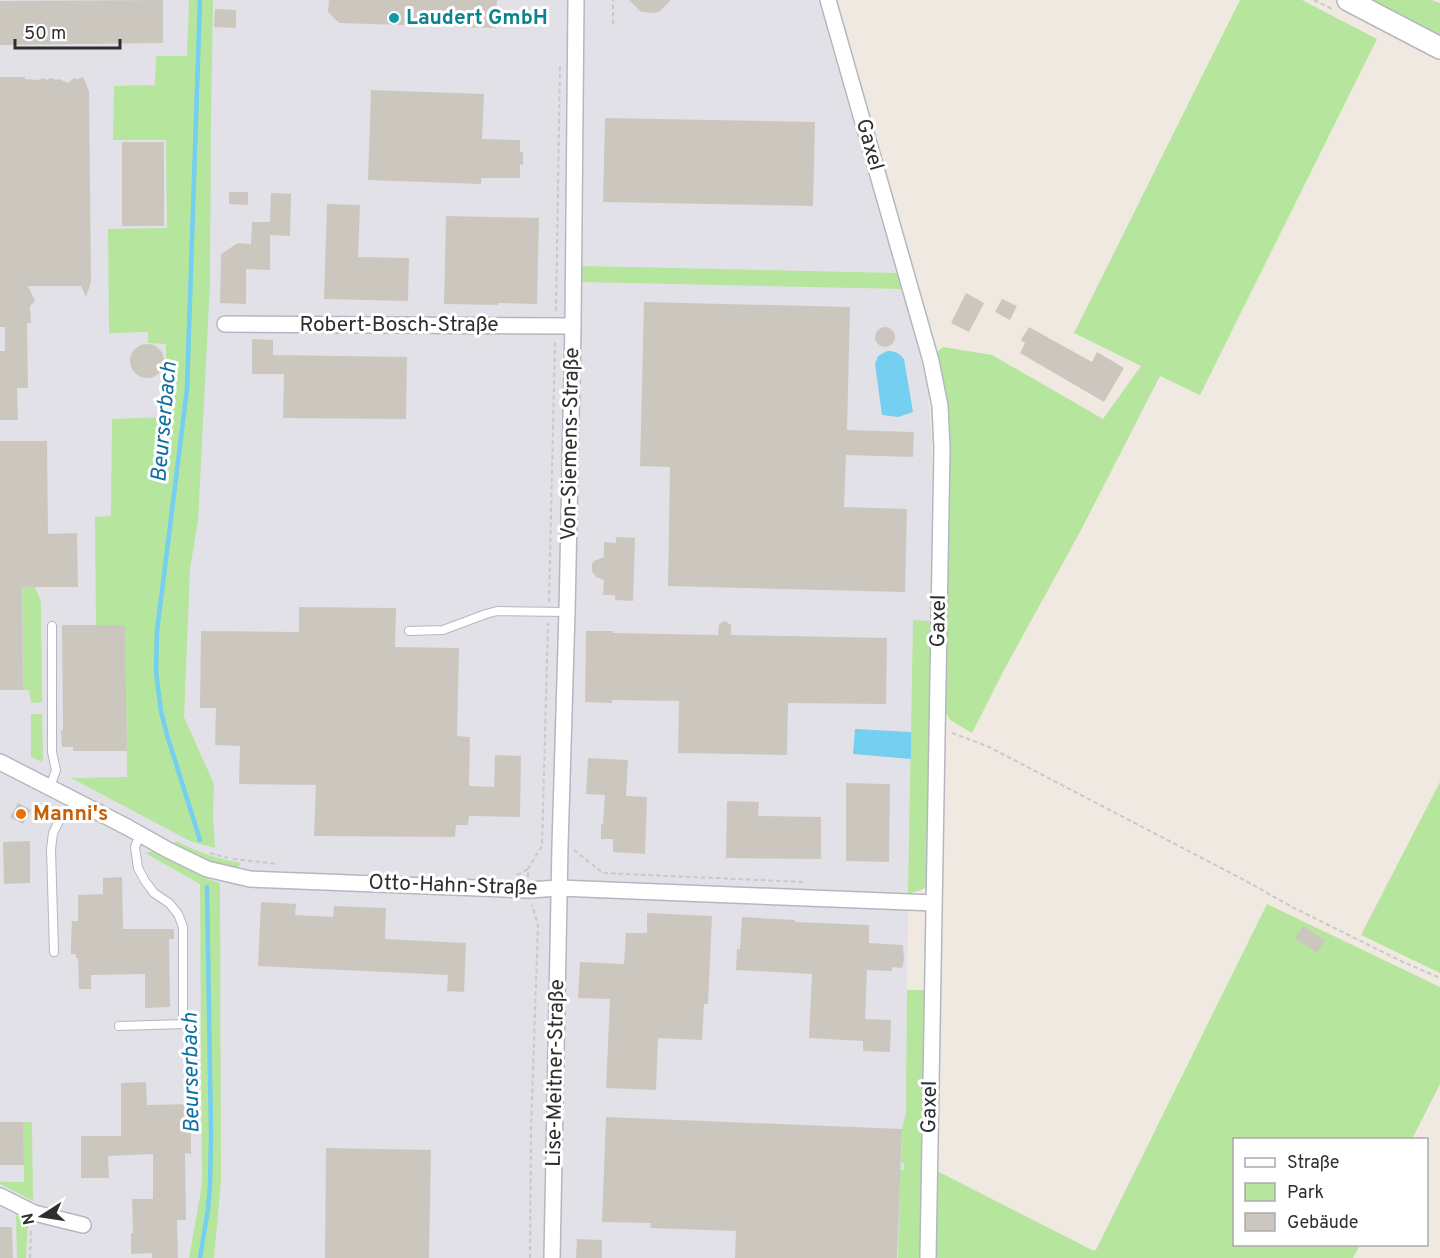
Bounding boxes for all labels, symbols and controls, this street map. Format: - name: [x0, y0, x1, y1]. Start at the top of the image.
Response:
- place label: Laudert GmbH: [406, 5, 548, 32]
- marker: Laudert GmbH: [387, 11, 401, 25]
- scale bar: [15, 12, 120, 50]
- text: 50 m: [24, 23, 66, 46]
- street label: Gaxel: [849, 116, 889, 174]
- street label: Robert-Bosch-Straße: [299, 312, 499, 339]
- street label: Von-Siemens-Straße: [556, 347, 586, 541]
- water label: Beurserbach: [146, 361, 184, 483]
- street label: Gaxel: [925, 594, 953, 648]
- place label: Manni's: [33, 801, 108, 828]
- marker: Manni's: [14, 807, 28, 821]
- street label: Otto-Hahn-Straße: [368, 870, 538, 902]
- street label: Lise-Meitner-Straße: [541, 979, 571, 1167]
- water label: Beurserbach: [177, 1012, 207, 1134]
- street label: Gaxel: [916, 1080, 944, 1134]
- legend: [1233, 1138, 1428, 1246]
- text: Straße: [1287, 1152, 1339, 1175]
- text: Park: [1287, 1182, 1324, 1205]
- north arrow: [12, 1186, 72, 1246]
- text: N: [18, 1211, 40, 1226]
- text: Gebäude: [1287, 1212, 1359, 1235]

